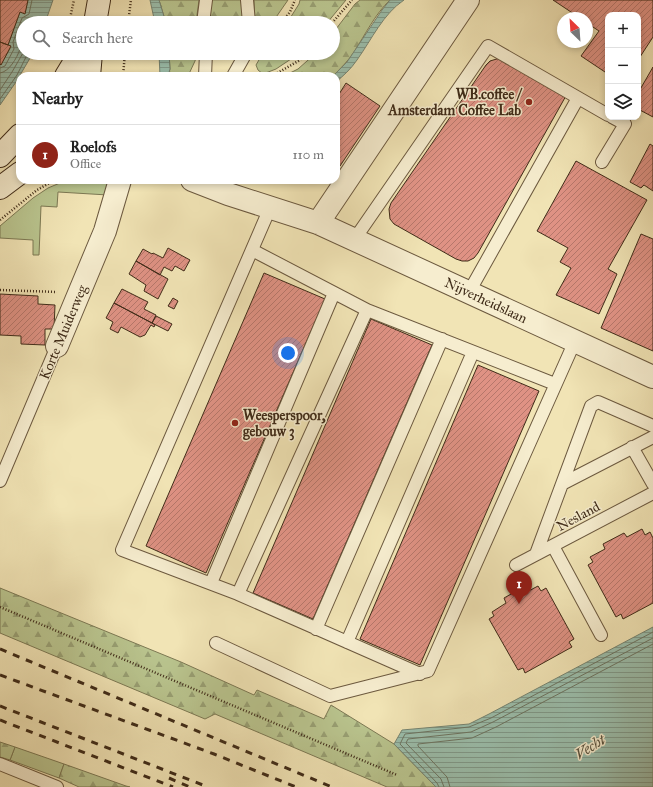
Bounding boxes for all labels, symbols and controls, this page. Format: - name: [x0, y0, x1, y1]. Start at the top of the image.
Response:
- north arrow: [557, 12, 593, 48]
- map controls: [605, 12, 641, 120]
- button: +: [605, 12, 641, 48]
- search box: [16, 16, 340, 60]
- icon: search: [30, 27, 52, 49]
- text: Search here: [62, 29, 133, 47]
- button: −: [605, 48, 641, 84]
- button: layers: [605, 84, 641, 120]
- place label: WB.coffee / Amsterdam Coffee Lab: [387, 86, 523, 119]
- text: Nearby: [32, 88, 83, 109]
- marker: WB.coffee / Amsterdam Coffee Lab: [524, 97, 534, 107]
- text: Roelofs: [70, 138, 117, 156]
- text: 1: [42, 147, 48, 163]
- text: 110 m: [292, 147, 324, 163]
- text: Office: [70, 156, 101, 172]
- street label: Nijverheidslaan: [442, 274, 530, 327]
- street label: Korte Muiderweg: [36, 282, 91, 382]
- your location: [278, 343, 298, 363]
- place label: Weesperspoor, gebouw 3: [243, 407, 326, 441]
- marker: Weesperspoor, gebouw 3: [230, 418, 240, 428]
- street label: Nesland: [554, 498, 603, 535]
- pin: 1: [506, 571, 532, 604]
- water label: Vecht: [571, 730, 610, 763]

